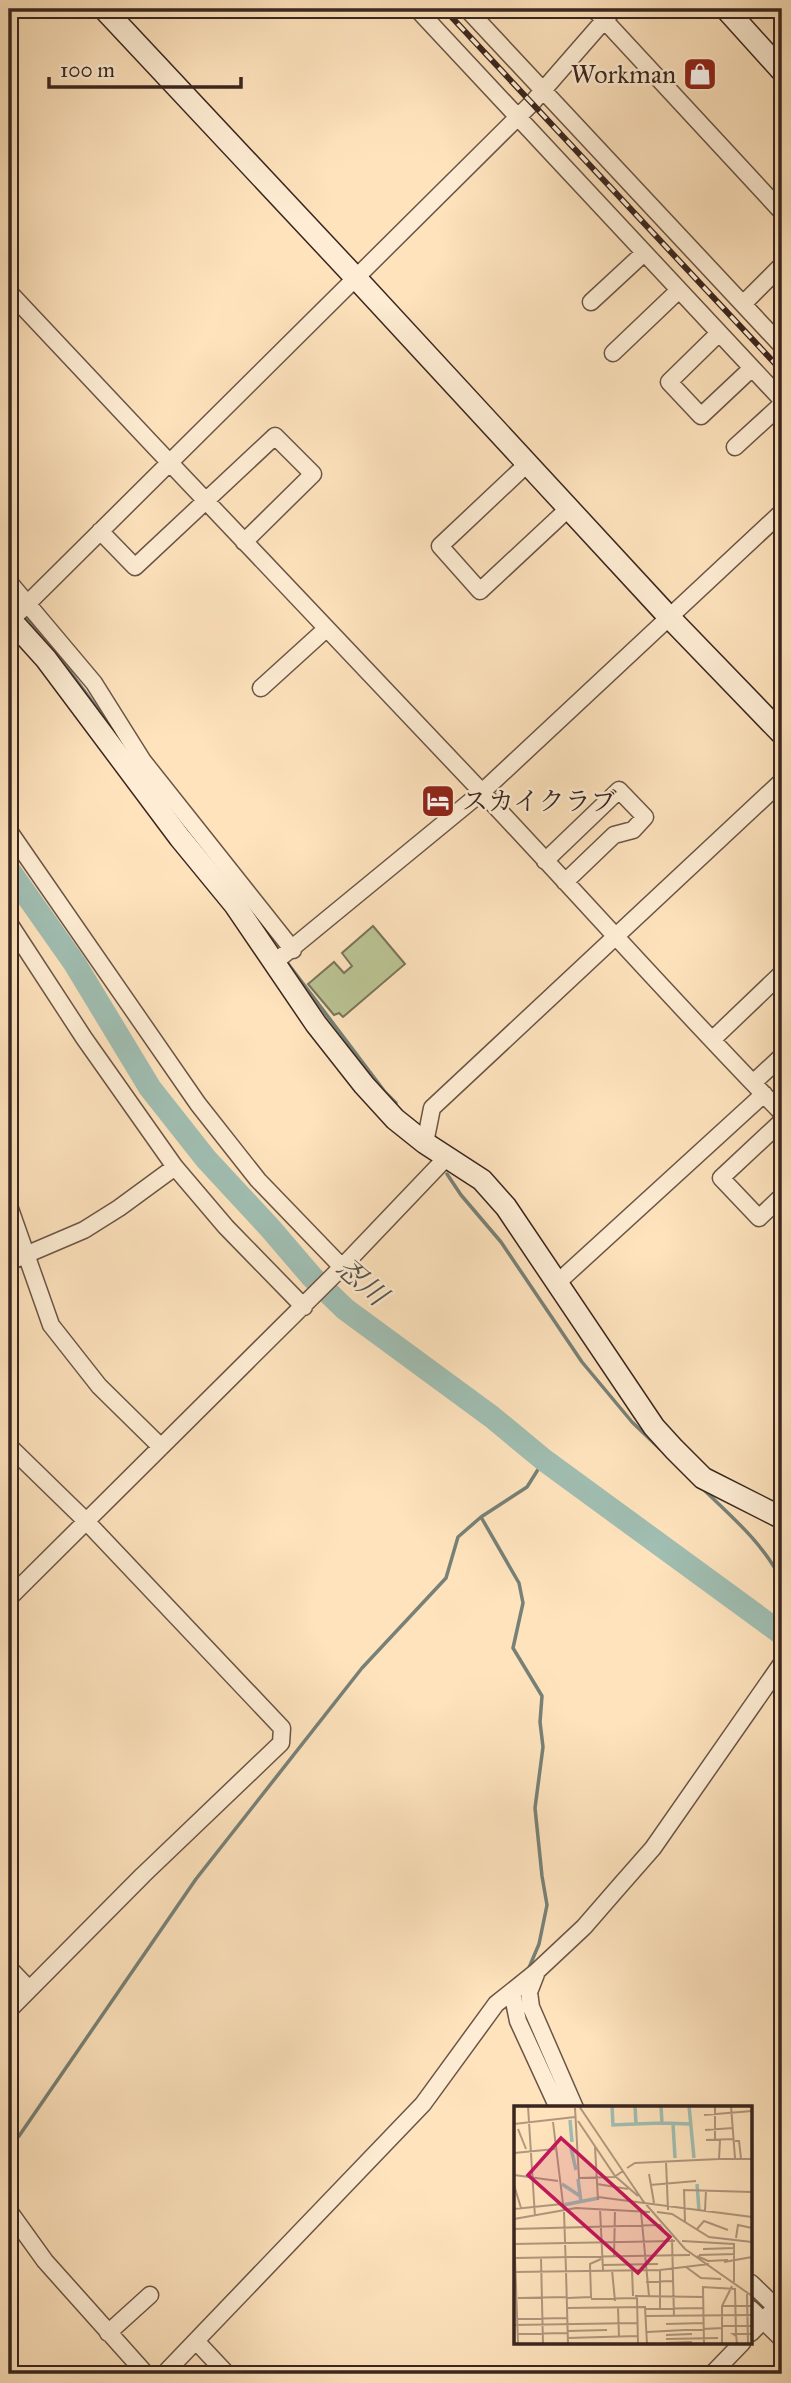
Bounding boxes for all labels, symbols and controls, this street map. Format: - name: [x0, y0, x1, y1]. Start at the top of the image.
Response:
- scale bar: [49, 46, 242, 90]
- shop icon: Workman: [681, 55, 719, 93]
- text: 100 m: [60, 57, 115, 83]
- place label: Workman: [571, 58, 676, 90]
- hotel icon: スカイクラブ: [419, 782, 457, 820]
- place label: スカイクラブ: [462, 785, 617, 817]
- water label: 忍川: [329, 1250, 397, 1315]
- inset map: [514, 2106, 752, 2344]

